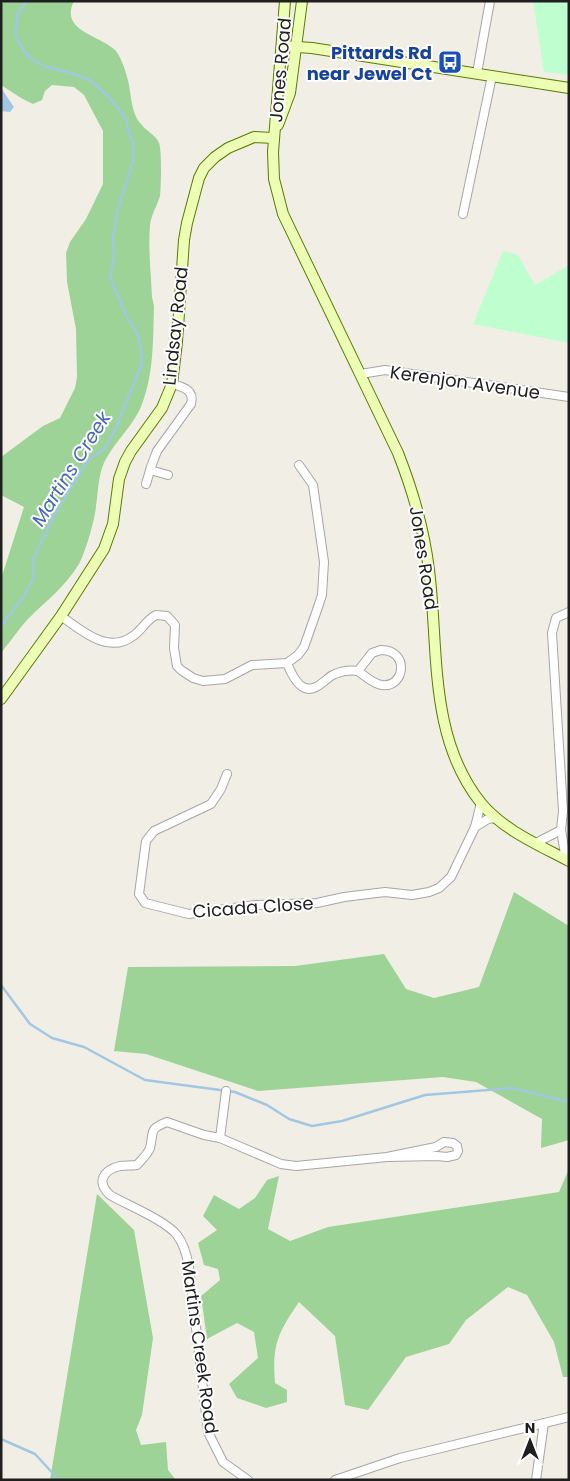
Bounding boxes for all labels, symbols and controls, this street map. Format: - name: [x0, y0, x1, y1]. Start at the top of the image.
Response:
- street label: Jones Road: [263, 17, 297, 123]
- place label: Pittards Rd near Jewel Ct: [307, 40, 432, 86]
- bus stop icon: Pittards Rd near Jewel Ct: [437, 49, 463, 75]
- street label: Lindsay Road: [156, 265, 194, 387]
- street label: Kerenjon Avenue: [388, 359, 542, 405]
- water label: Martins Creek: [25, 405, 118, 532]
- street label: Jones Road: [403, 504, 445, 612]
- street label: Cicada Close: [192, 890, 314, 924]
- street label: Martins Creek Road: [175, 1259, 225, 1435]
- north arrow: [505, 1416, 555, 1466]
- text: N: [525, 1418, 535, 1438]

